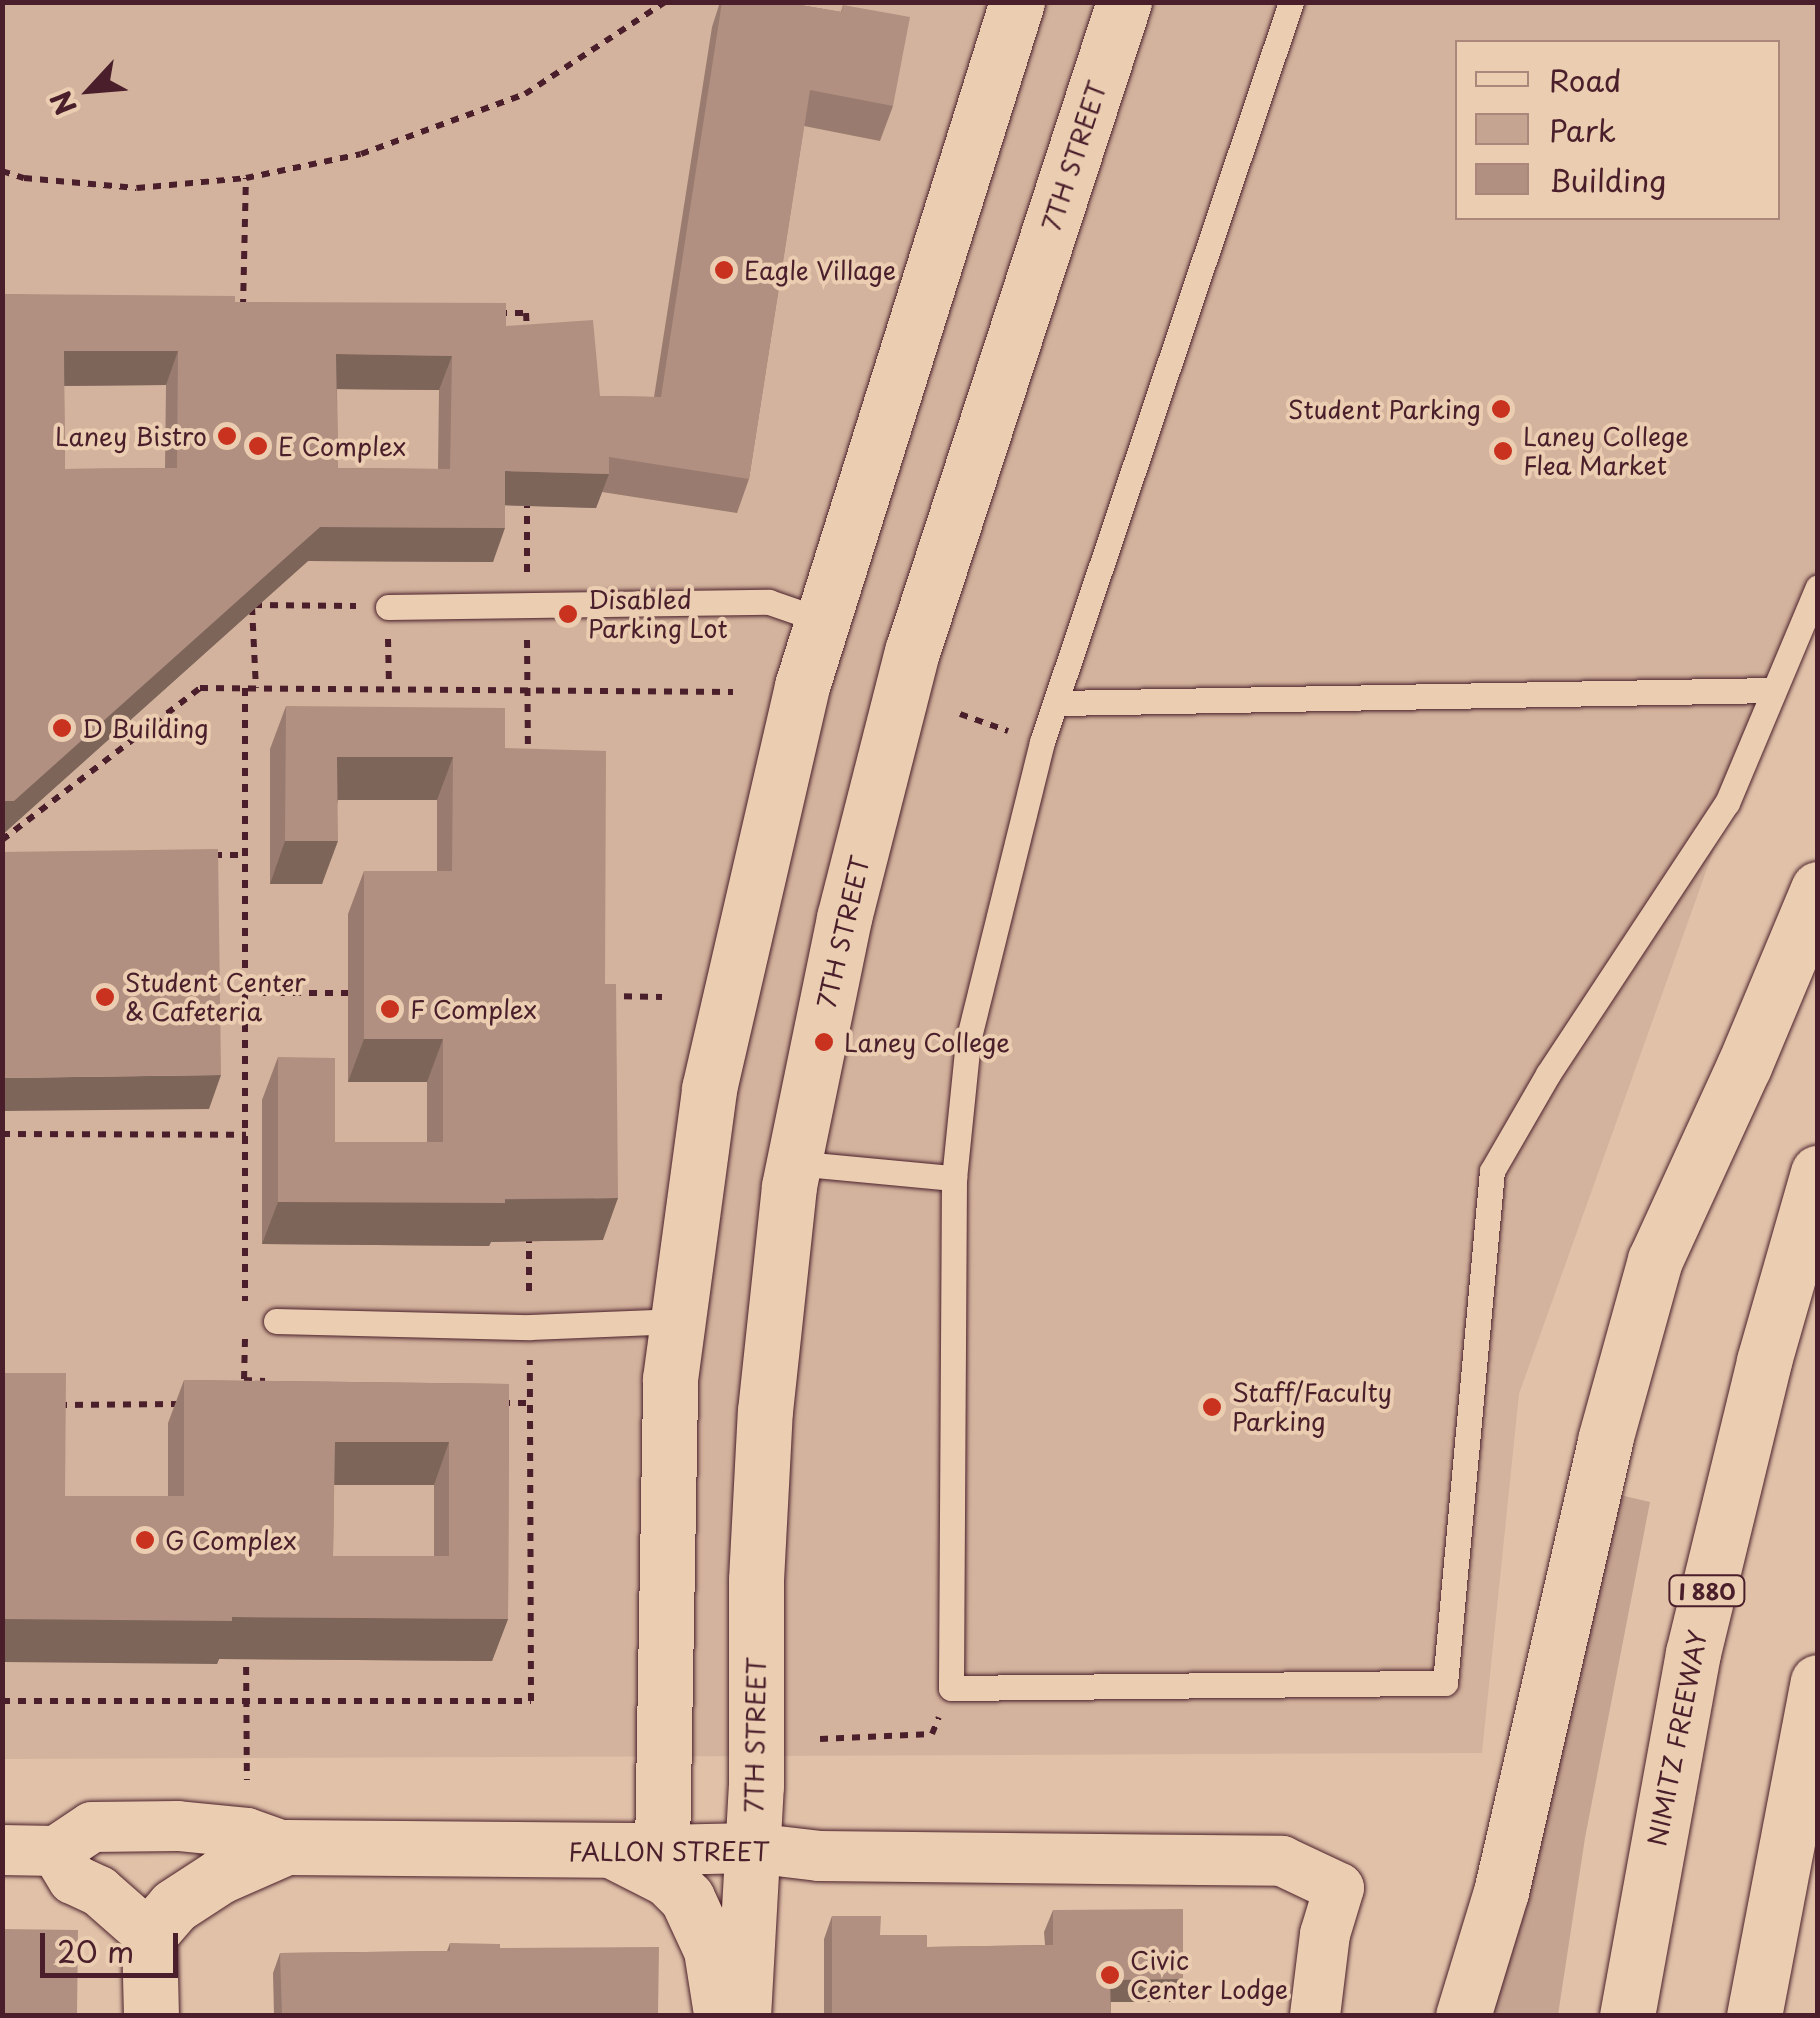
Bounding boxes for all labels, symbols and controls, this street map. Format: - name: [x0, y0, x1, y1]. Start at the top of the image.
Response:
- north arrow: [40, 40, 140, 140]
- legend: [1455, 40, 1780, 220]
- text: Road: [1549, 57, 1622, 102]
- street label: 7TH STREET: [1035, 77, 1113, 235]
- text: N: [38, 84, 87, 123]
- text: Park: [1549, 107, 1616, 152]
- text: Building: [1549, 157, 1666, 202]
- place label: Eagle Village: [744, 255, 898, 285]
- marker: Eagle Village: [713, 259, 735, 281]
- place label: Student Parking: [1287, 394, 1481, 424]
- marker: Student Parking: [1490, 398, 1512, 420]
- place label: Laney Bistro: [56, 421, 207, 451]
- place label: Laney College Flea Market: [1523, 422, 1689, 481]
- marker: Laney Bistro: [216, 425, 238, 447]
- place label: E Complex: [278, 431, 407, 461]
- marker: E Complex: [247, 435, 269, 457]
- marker: Laney College Flea Market: [1492, 440, 1514, 462]
- place label: Disabled Parking Lot: [588, 585, 728, 644]
- marker: Disabled Parking Lot: [557, 603, 579, 625]
- place label: D Building: [82, 713, 208, 743]
- marker: D Building: [51, 717, 73, 739]
- street label: 7TH STREET: [811, 852, 875, 1012]
- place label: Student Center & Cafeteria: [125, 968, 308, 1027]
- marker: Student Center & Cafeteria: [94, 986, 116, 1008]
- place label: F Complex: [410, 994, 537, 1024]
- marker: F Complex: [379, 998, 401, 1020]
- place label: Laney College: [844, 1027, 1010, 1057]
- marker: Laney College: [813, 1031, 835, 1053]
- place label: Staff/Faculty Parking: [1232, 1378, 1392, 1437]
- marker: Staff/Faculty Parking: [1201, 1396, 1223, 1418]
- place label: G Complex: [165, 1525, 299, 1555]
- marker: G Complex: [134, 1529, 156, 1551]
- road number: I 880: [1667, 1574, 1747, 1608]
- street label: NIMITZ FREEWAY: [1641, 1627, 1713, 1849]
- street label: 7TH STREET: [739, 1656, 771, 1814]
- street label: FALLON STREET: [566, 1836, 772, 1866]
- scale bar: [45, 1913, 182, 1975]
- text: 20 m: [57, 1928, 134, 1973]
- place label: Civic Center Lodge: [1130, 1946, 1289, 2005]
- marker: Civic Center Lodge: [1099, 1964, 1121, 1986]

